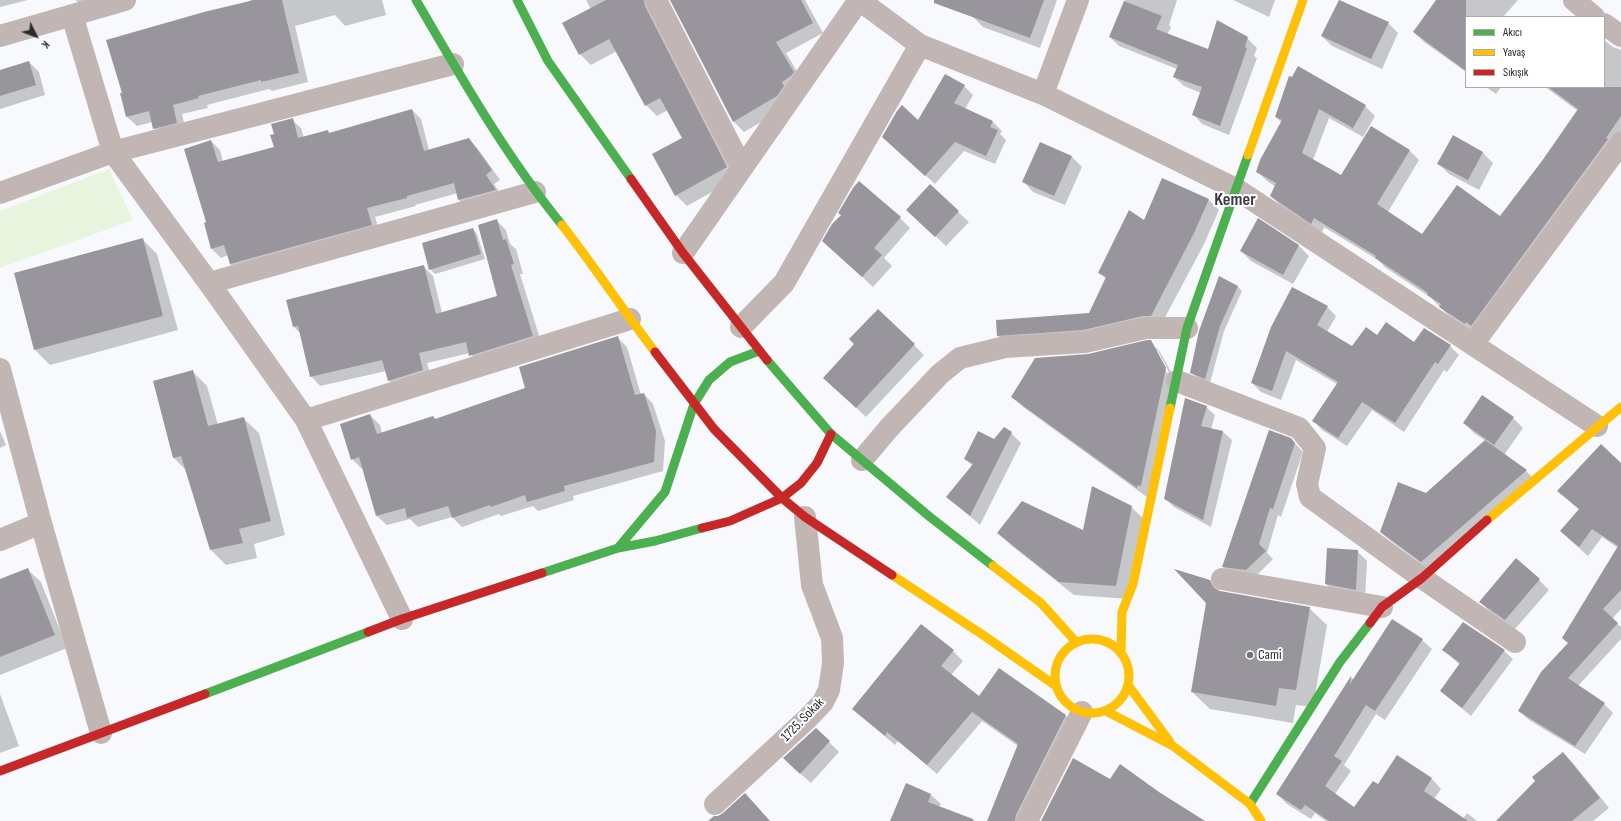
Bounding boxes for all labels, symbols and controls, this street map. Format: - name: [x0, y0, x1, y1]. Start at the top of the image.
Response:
- north arrow: [16, 16, 56, 56]
- legend: [1465, 16, 1605, 88]
- text: Akıcı: [1503, 25, 1522, 40]
- text: K: [39, 38, 52, 51]
- text: Yavaş: [1503, 45, 1525, 60]
- text: Sıkışık: [1503, 65, 1528, 80]
- district label: Kemer: [1214, 189, 1256, 211]
- place label: Cami: [1258, 647, 1282, 663]
- marker: Cami: [1245, 650, 1255, 660]
- street label: 1725. Sokak: [778, 695, 828, 745]

